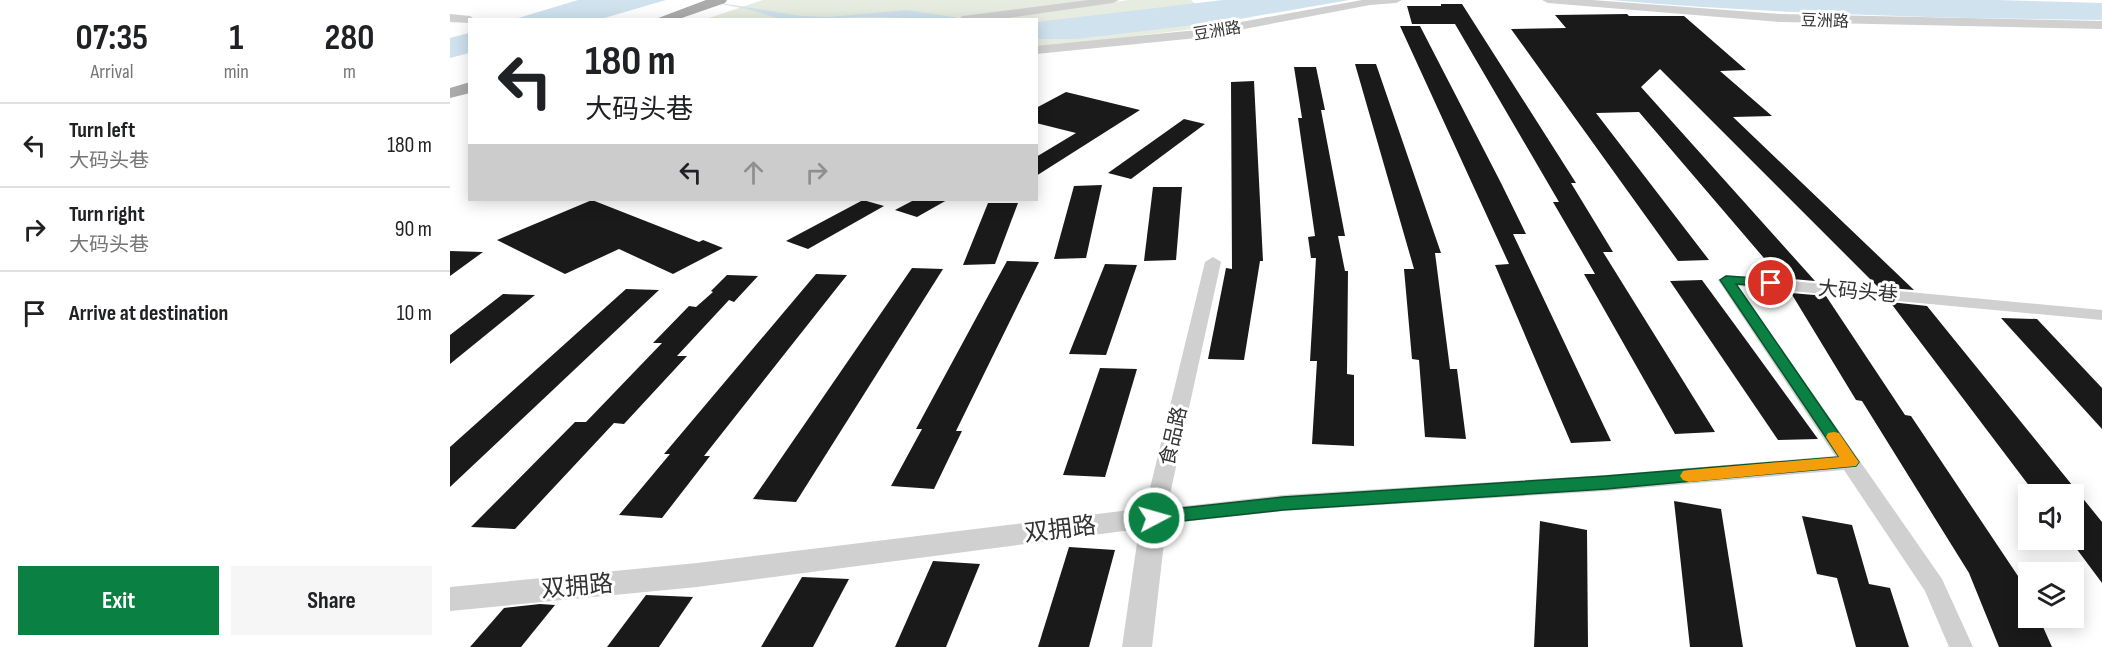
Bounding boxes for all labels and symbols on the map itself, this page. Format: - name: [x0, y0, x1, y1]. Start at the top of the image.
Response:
- street label: 豆洲路: [1801, 11, 1849, 32]
- street label: 豆洲路: [1192, 18, 1242, 45]
- pin: [1745, 257, 1796, 308]
- street label: 大码头巷: [1817, 277, 1899, 307]
- street label: 食品路: [1156, 404, 1192, 468]
- position arrow: [1122, 486, 1186, 550]
- street label: 双拥路: [1023, 511, 1098, 548]
- street label: 双拥路: [540, 569, 614, 604]

